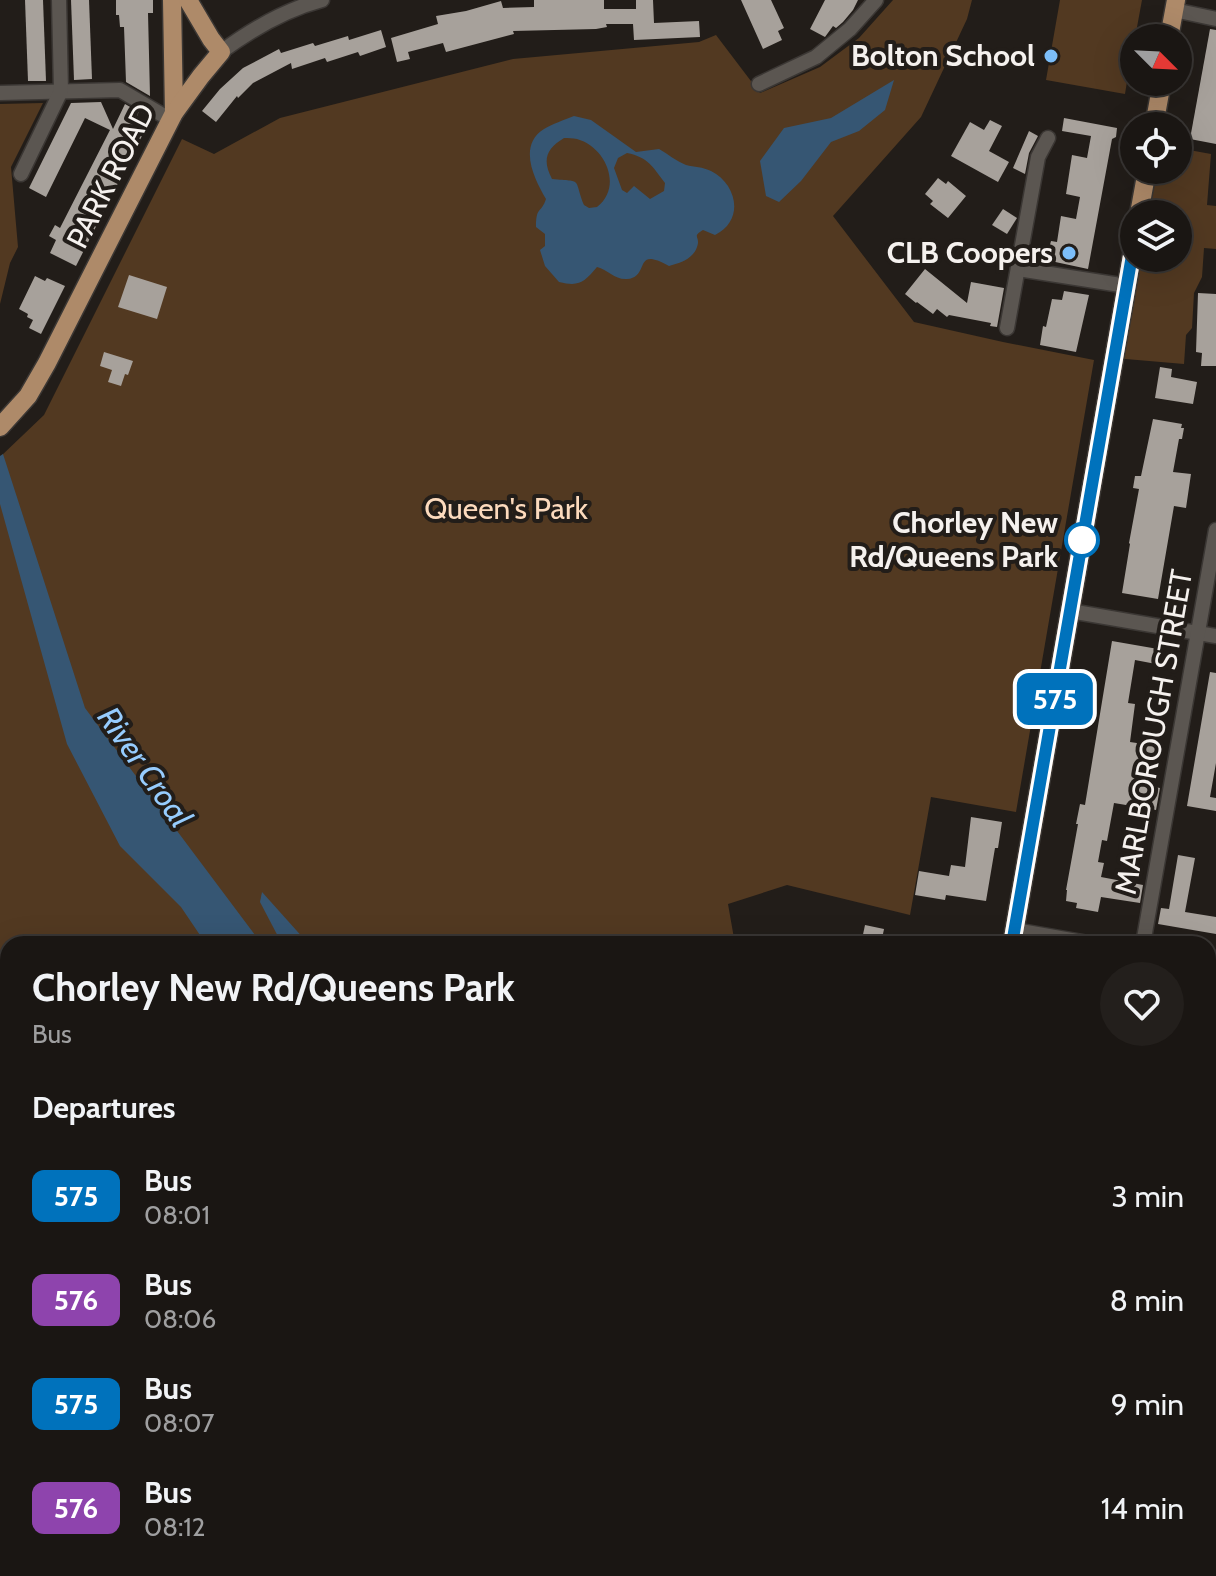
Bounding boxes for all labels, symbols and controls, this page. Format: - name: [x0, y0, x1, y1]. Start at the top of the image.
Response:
- north arrow: [1120, 24, 1192, 96]
- map controls: [1120, 24, 1192, 272]
- place label: Bolton School: [851, 37, 1035, 74]
- marker: Bolton School: [1042, 47, 1060, 65]
- street label: PARK ROAD: [58, 97, 163, 254]
- button: locate: [1120, 112, 1192, 184]
- button: layers: [1120, 200, 1192, 272]
- place label: CLB Coopers: [887, 234, 1053, 271]
- marker: CLB Coopers: [1060, 244, 1078, 262]
- park label: Queen's Park: [424, 490, 588, 527]
- place label: Chorley New Rd/Queens Park: [849, 504, 1058, 575]
- marker: Chorley New Rd/Queens Park: [1065, 523, 1099, 557]
- street label: MARLBOROUGH STREET: [1107, 567, 1200, 897]
- line badge: 575: [1009, 673, 1101, 725]
- text: 575: [1033, 682, 1077, 716]
- water label: River Croal: [90, 699, 201, 835]
- button: heart: [1100, 962, 1184, 1046]
- text: Chorley New Rd/Queens Park: [32, 964, 515, 1011]
- text: Bus: [32, 1018, 72, 1050]
- text: Departures: [32, 1089, 176, 1126]
- text: Bus: [144, 1162, 192, 1199]
- text: 3 min: [1112, 1178, 1184, 1215]
- text: 575: [54, 1179, 98, 1213]
- text: 08:01: [144, 1199, 210, 1231]
- text: Bus: [144, 1266, 192, 1303]
- text: 8 min: [1110, 1282, 1184, 1319]
- text: 576: [54, 1283, 98, 1317]
- text: 08:06: [144, 1303, 216, 1335]
- text: Bus: [144, 1370, 192, 1407]
- text: 9 min: [1111, 1386, 1184, 1423]
- text: 575: [54, 1387, 98, 1421]
- text: 08:07: [144, 1407, 214, 1439]
- text: Bus: [144, 1474, 192, 1511]
- text: 14 min: [1101, 1490, 1184, 1527]
- text: 576: [54, 1491, 98, 1525]
- text: 08:12: [144, 1511, 205, 1543]

